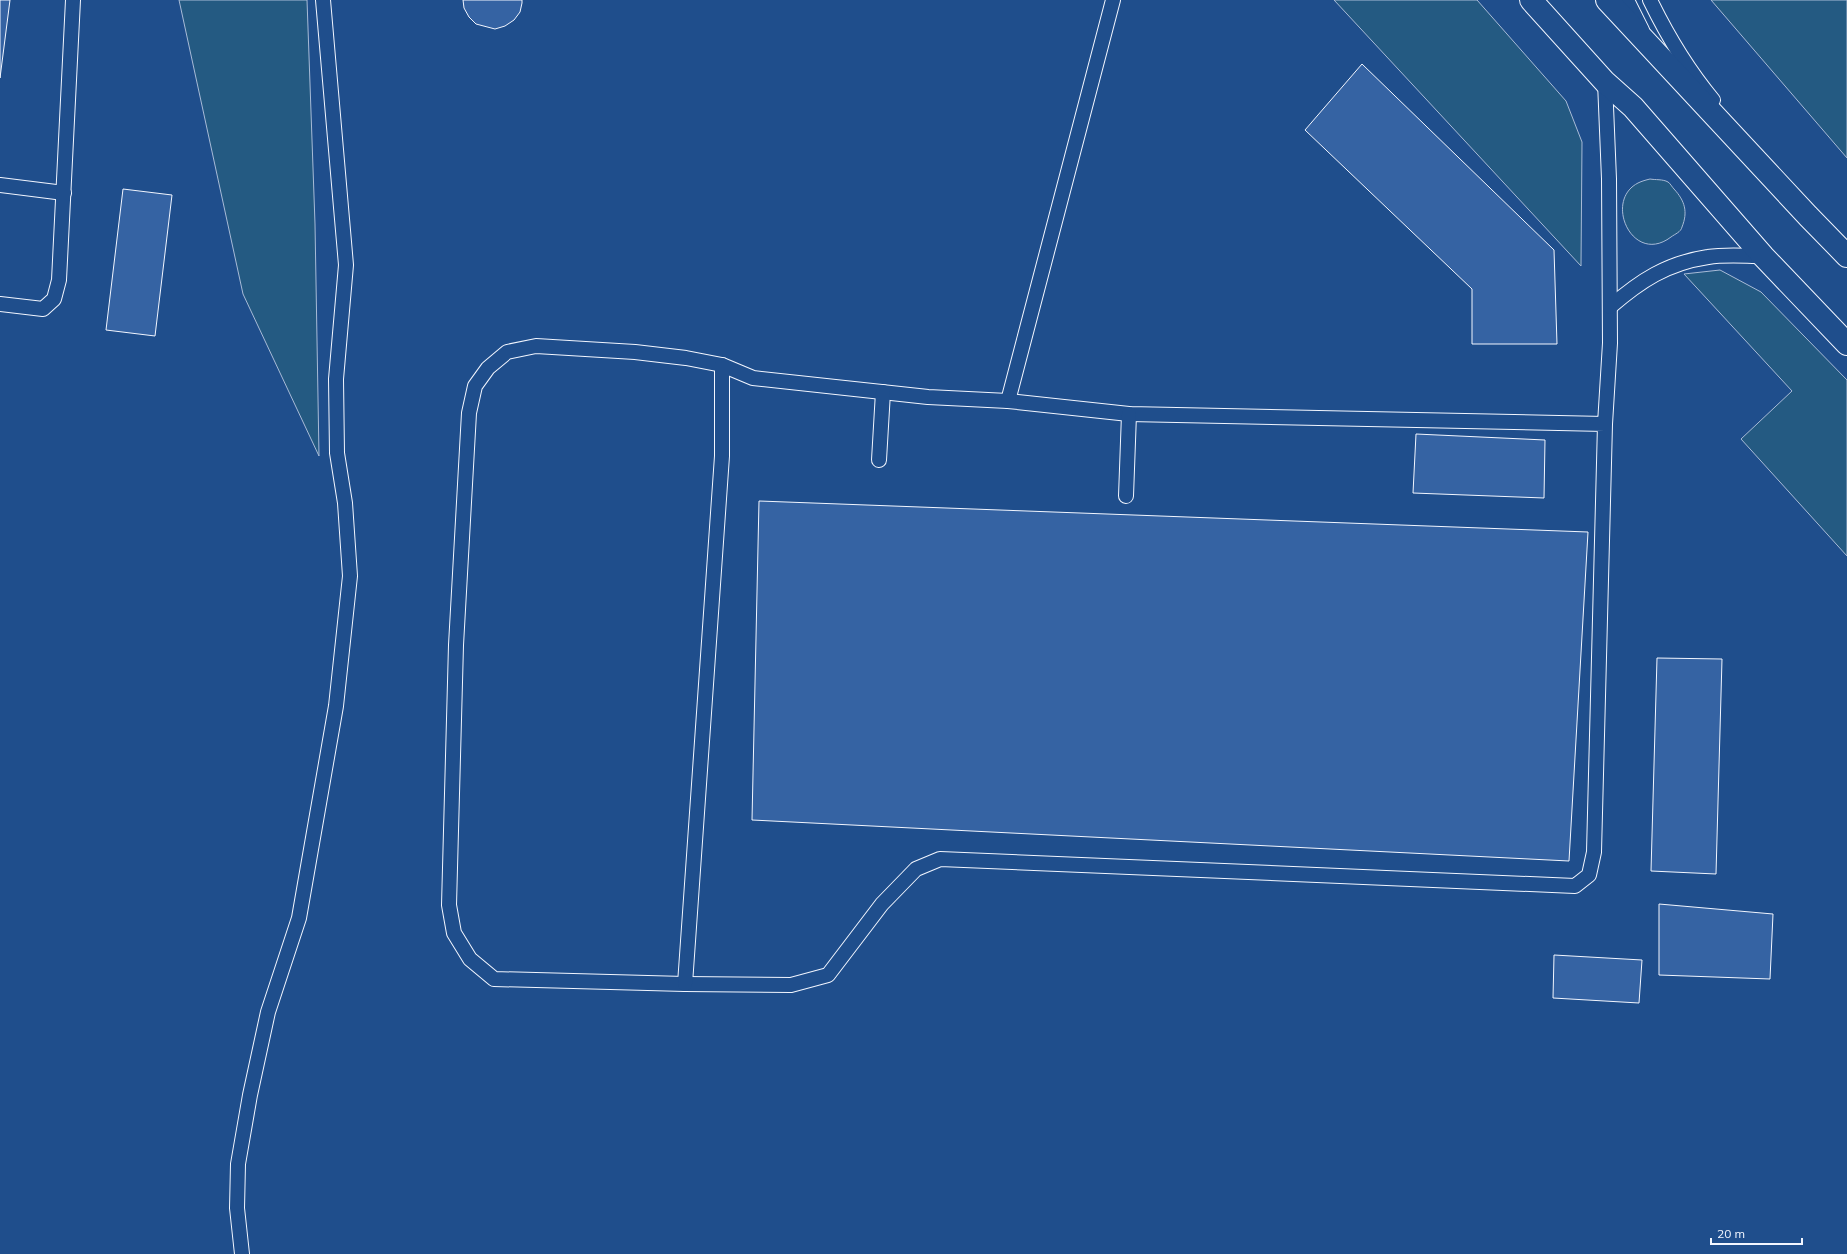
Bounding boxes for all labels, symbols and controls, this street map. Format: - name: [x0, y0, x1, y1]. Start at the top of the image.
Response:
- scale bar: [1711, 1220, 1802, 1246]
- text: 20 m: [1717, 1226, 1745, 1241]

